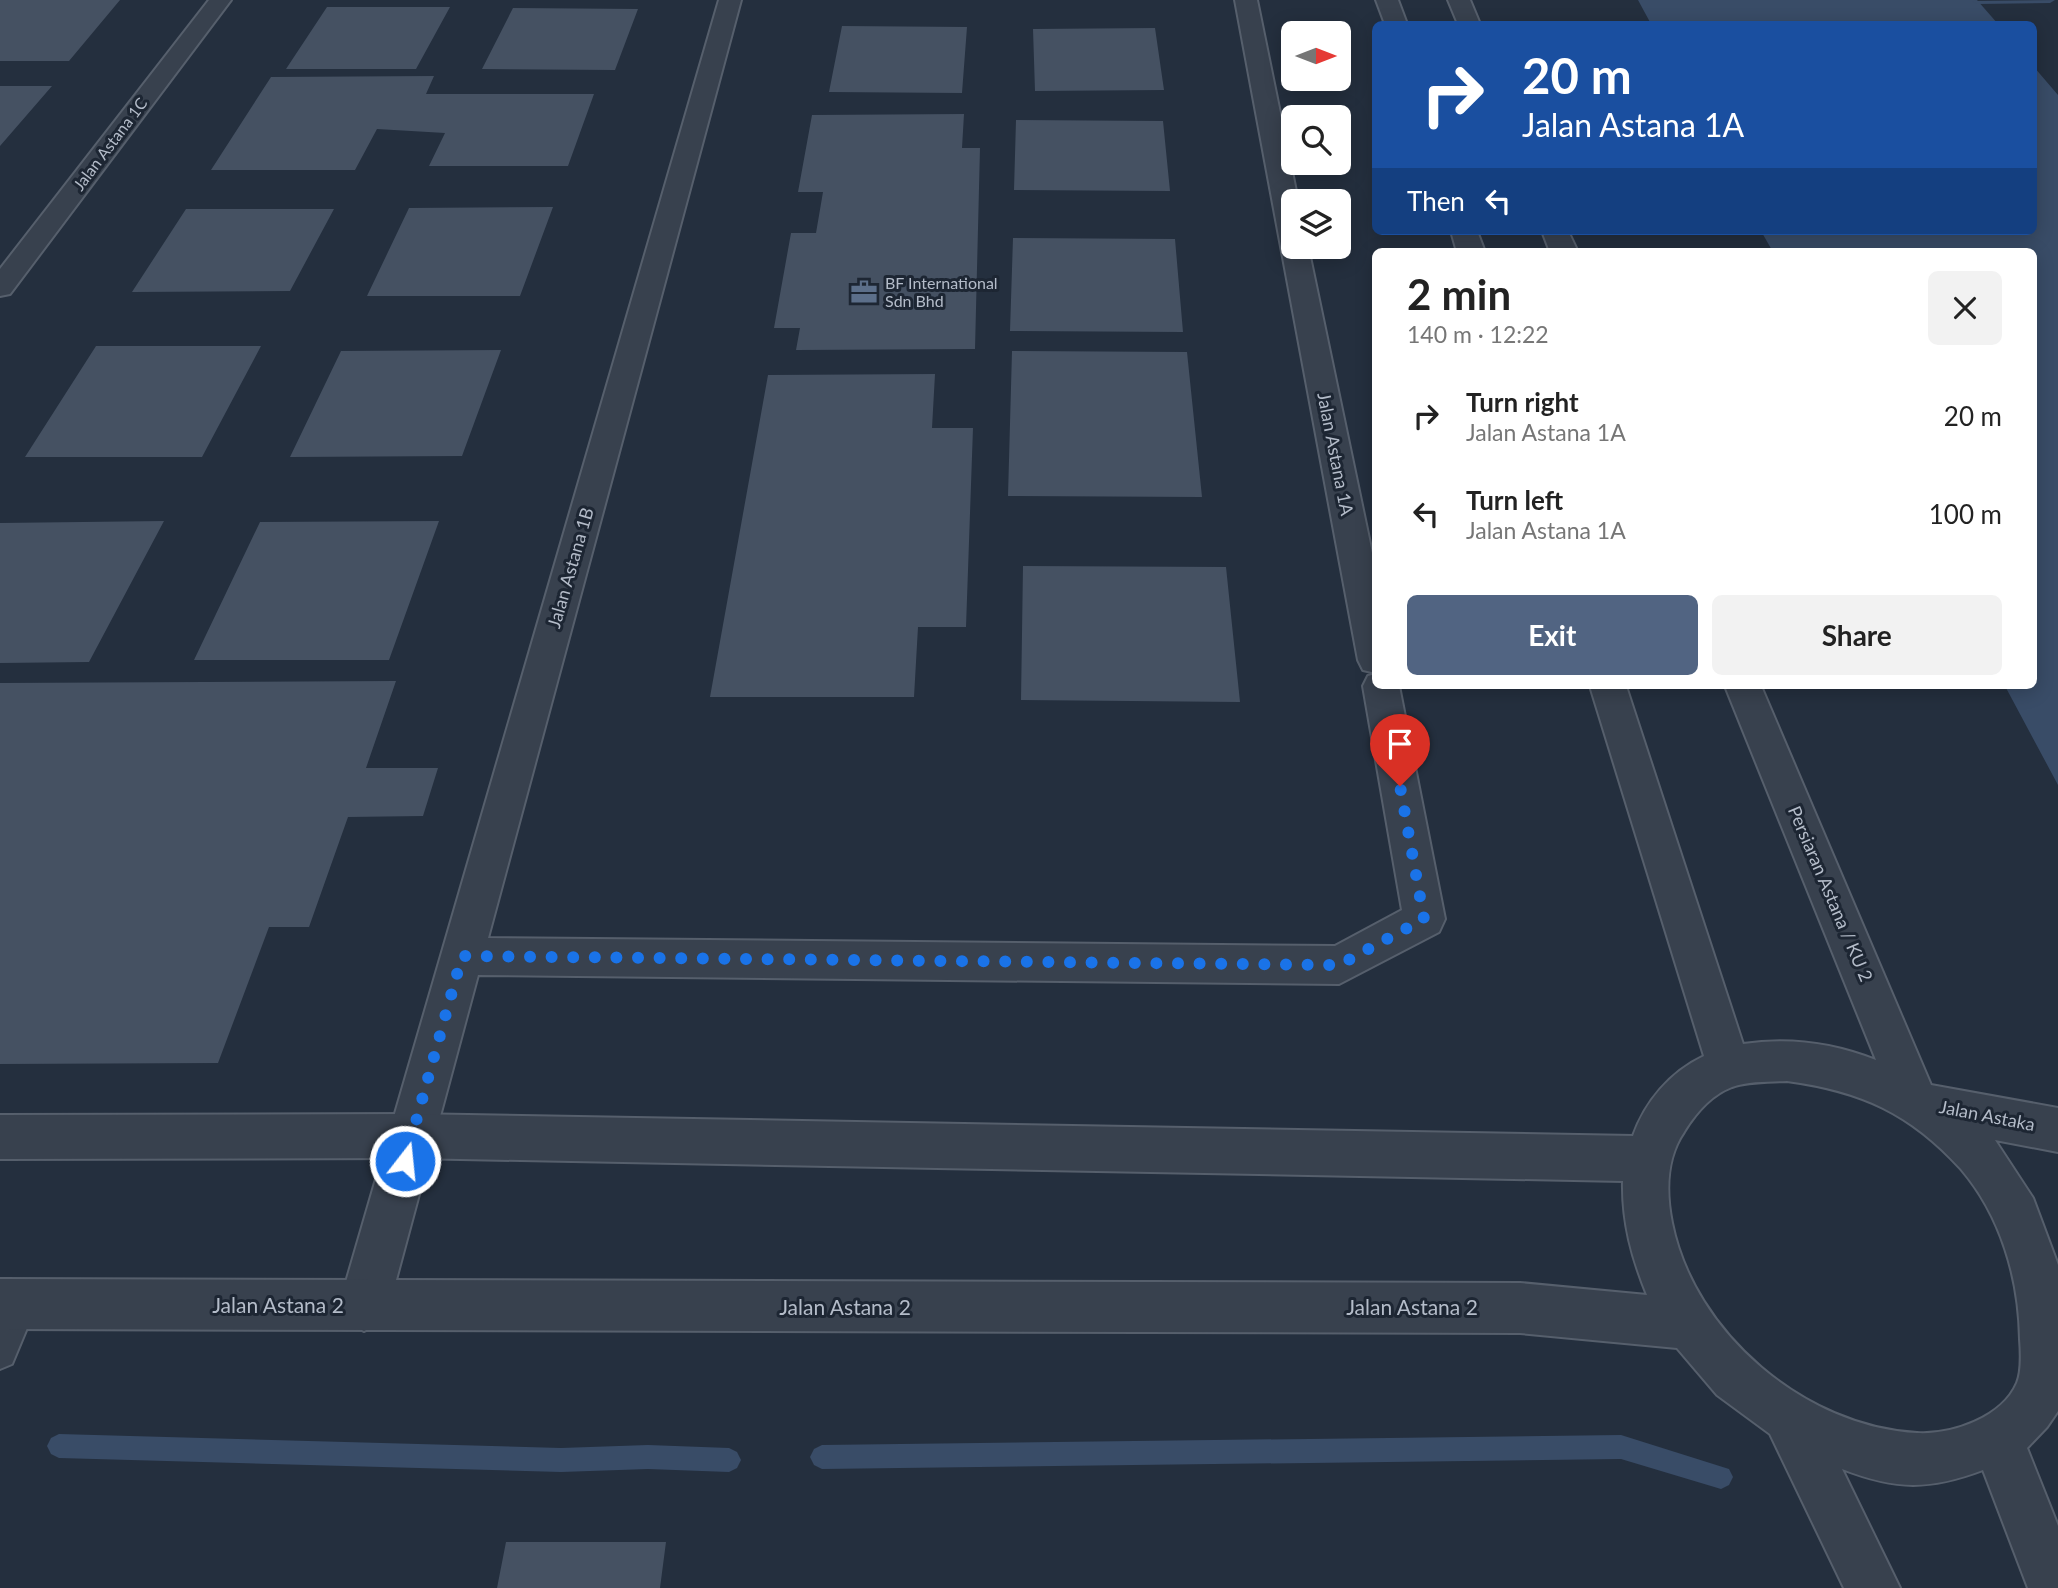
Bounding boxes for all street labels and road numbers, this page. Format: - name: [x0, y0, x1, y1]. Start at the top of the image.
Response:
- street label: Jalan Astana 1C: [69, 93, 151, 194]
- street label: Jalan Astana 1A: [1313, 390, 1359, 518]
- street label: Jalan Astana 1B: [542, 505, 598, 631]
- street label: Persiaran Astana / KU 2: [1784, 802, 1878, 985]
- street label: Jalan Astaka: [1938, 1095, 2037, 1135]
- street label: Jalan Astana 2: [212, 1292, 344, 1317]
- street label: Jalan Astana 2: [779, 1294, 911, 1319]
- street label: Jalan Astana 2: [1346, 1294, 1478, 1319]

